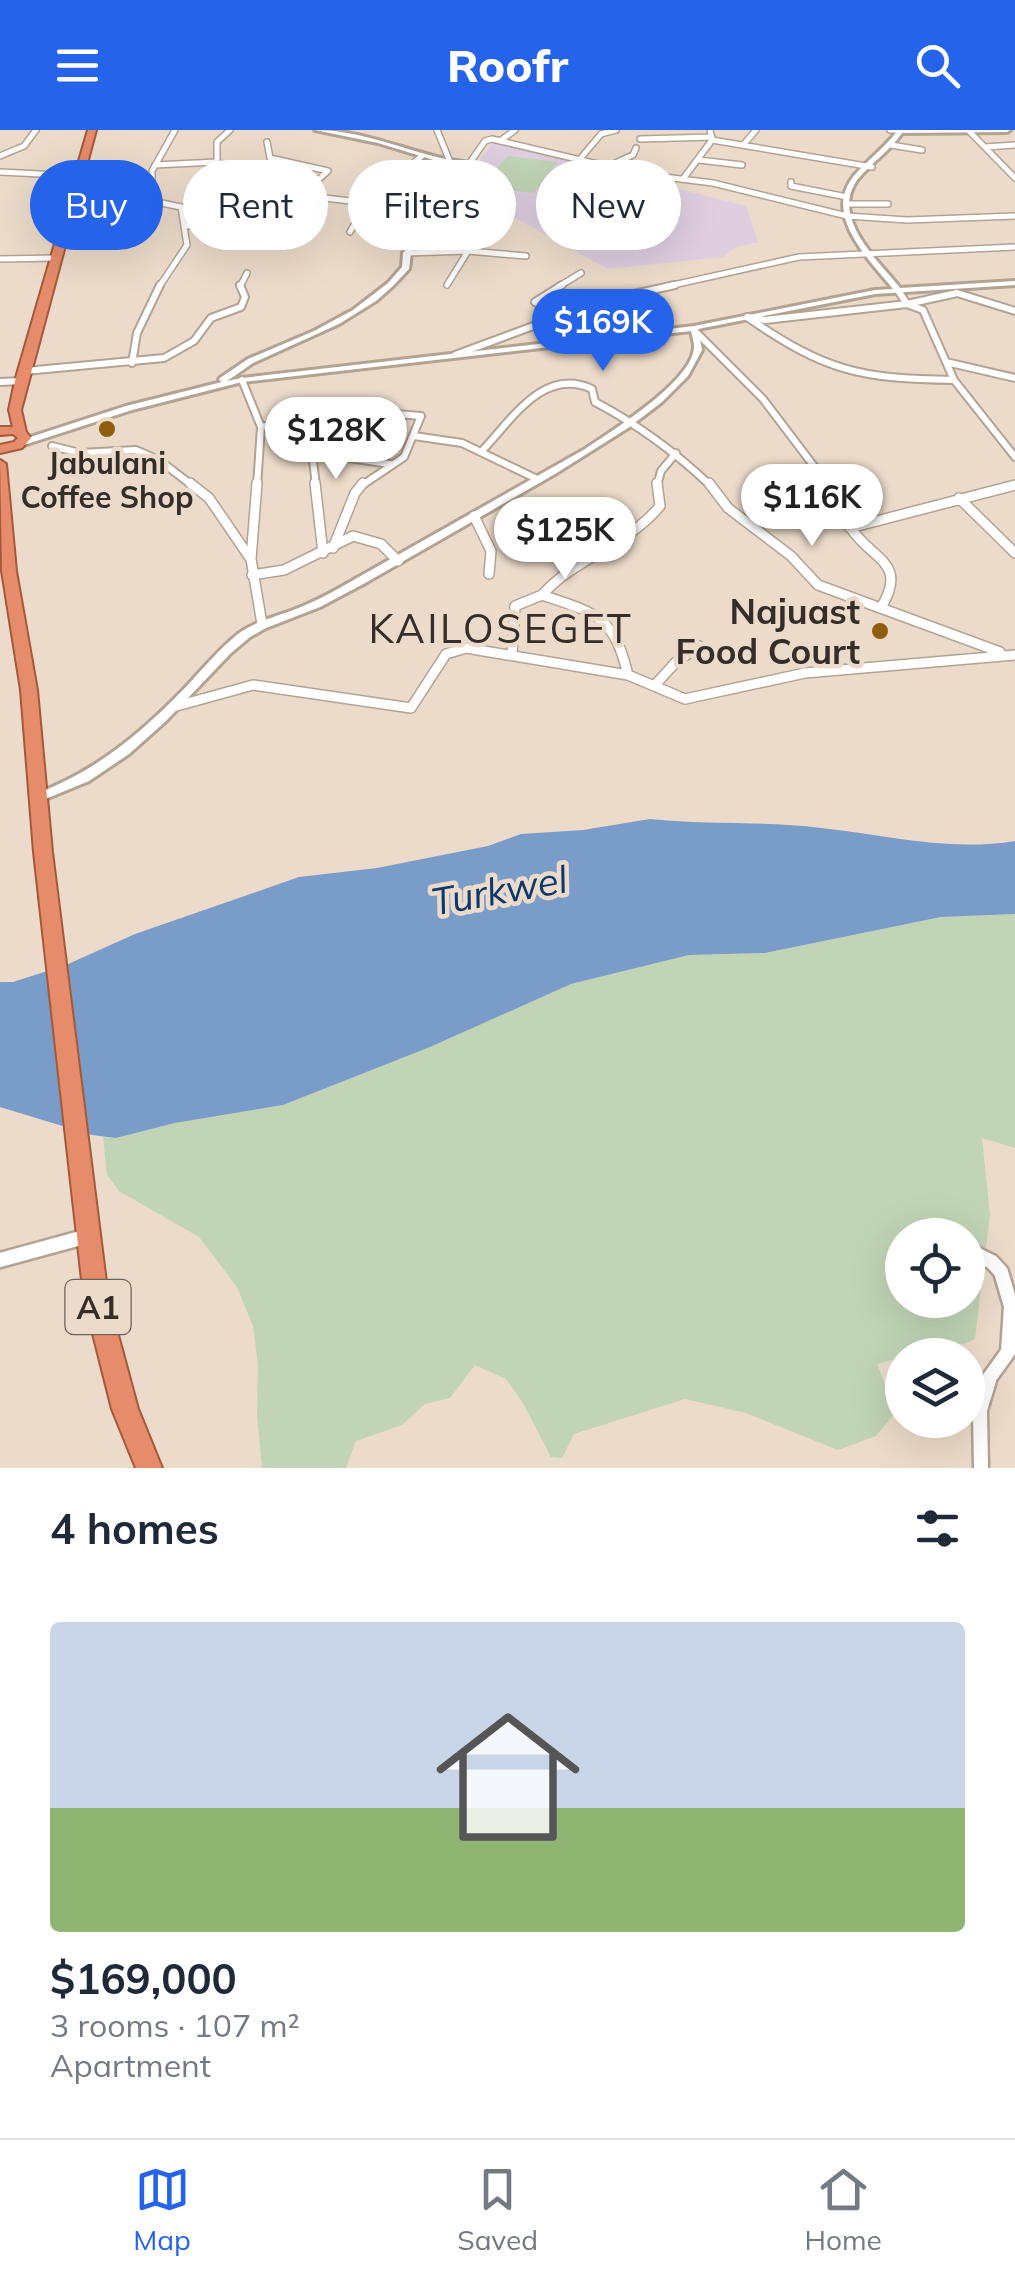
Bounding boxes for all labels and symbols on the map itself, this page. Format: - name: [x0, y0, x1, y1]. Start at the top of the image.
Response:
- pin: $169K: [533, 289, 673, 374]
- pin: $128K: [266, 397, 406, 482]
- marker: Jabulani Coffee Shop: [96, 418, 118, 440]
- place label: Jabulani Coffee Shop: [20, 444, 194, 516]
- pin: $116K: [742, 464, 882, 549]
- pin: $125K: [495, 497, 635, 582]
- place label: Najuast Food Court: [676, 589, 860, 673]
- district label: KAILOSEGET: [369, 603, 633, 653]
- marker: Najuast Food Court: [869, 620, 891, 642]
- water label: Turkwel: [427, 854, 571, 926]
- road number: A1: [66, 1280, 130, 1334]

